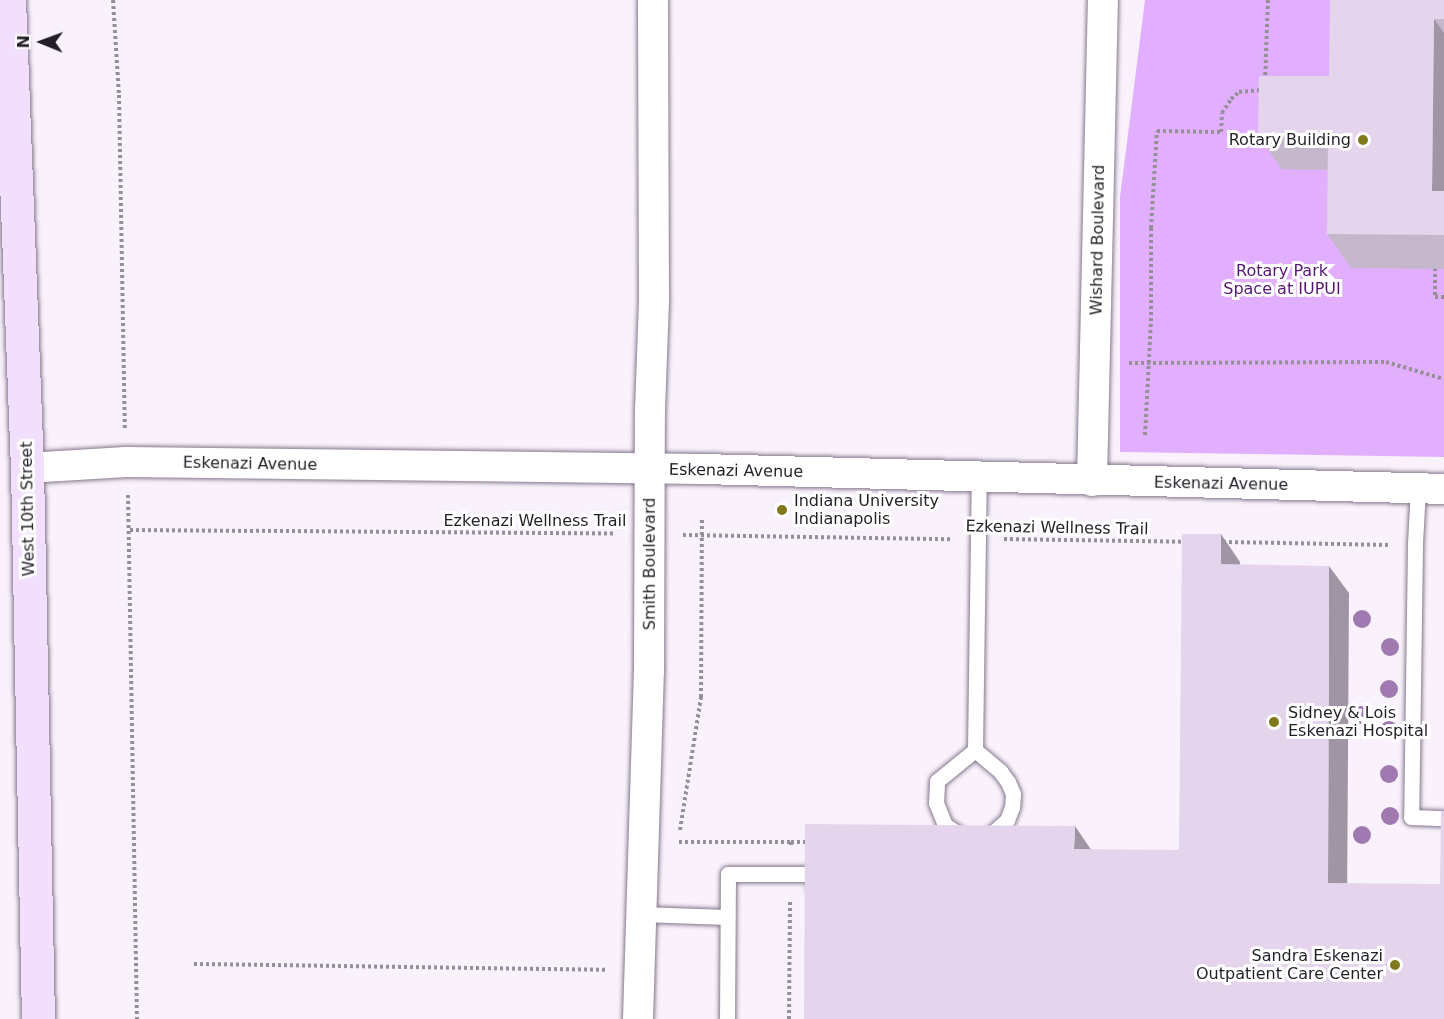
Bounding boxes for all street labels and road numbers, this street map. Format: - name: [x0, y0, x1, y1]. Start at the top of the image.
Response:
- street label: Wishard Boulevard: [1087, 165, 1109, 315]
- street label: West 10th Street: [17, 441, 39, 577]
- street label: Eskenazi Avenue: [183, 453, 317, 475]
- street label: Eskenazi Avenue: [669, 460, 803, 482]
- street label: Eskenazi Avenue: [1154, 473, 1288, 495]
- street label: Smith Boulevard: [640, 498, 660, 630]
- street label: Ezkenazi Wellness Trail: [444, 511, 626, 531]
- street label: Ezkenazi Wellness Trail: [965, 517, 1149, 539]

